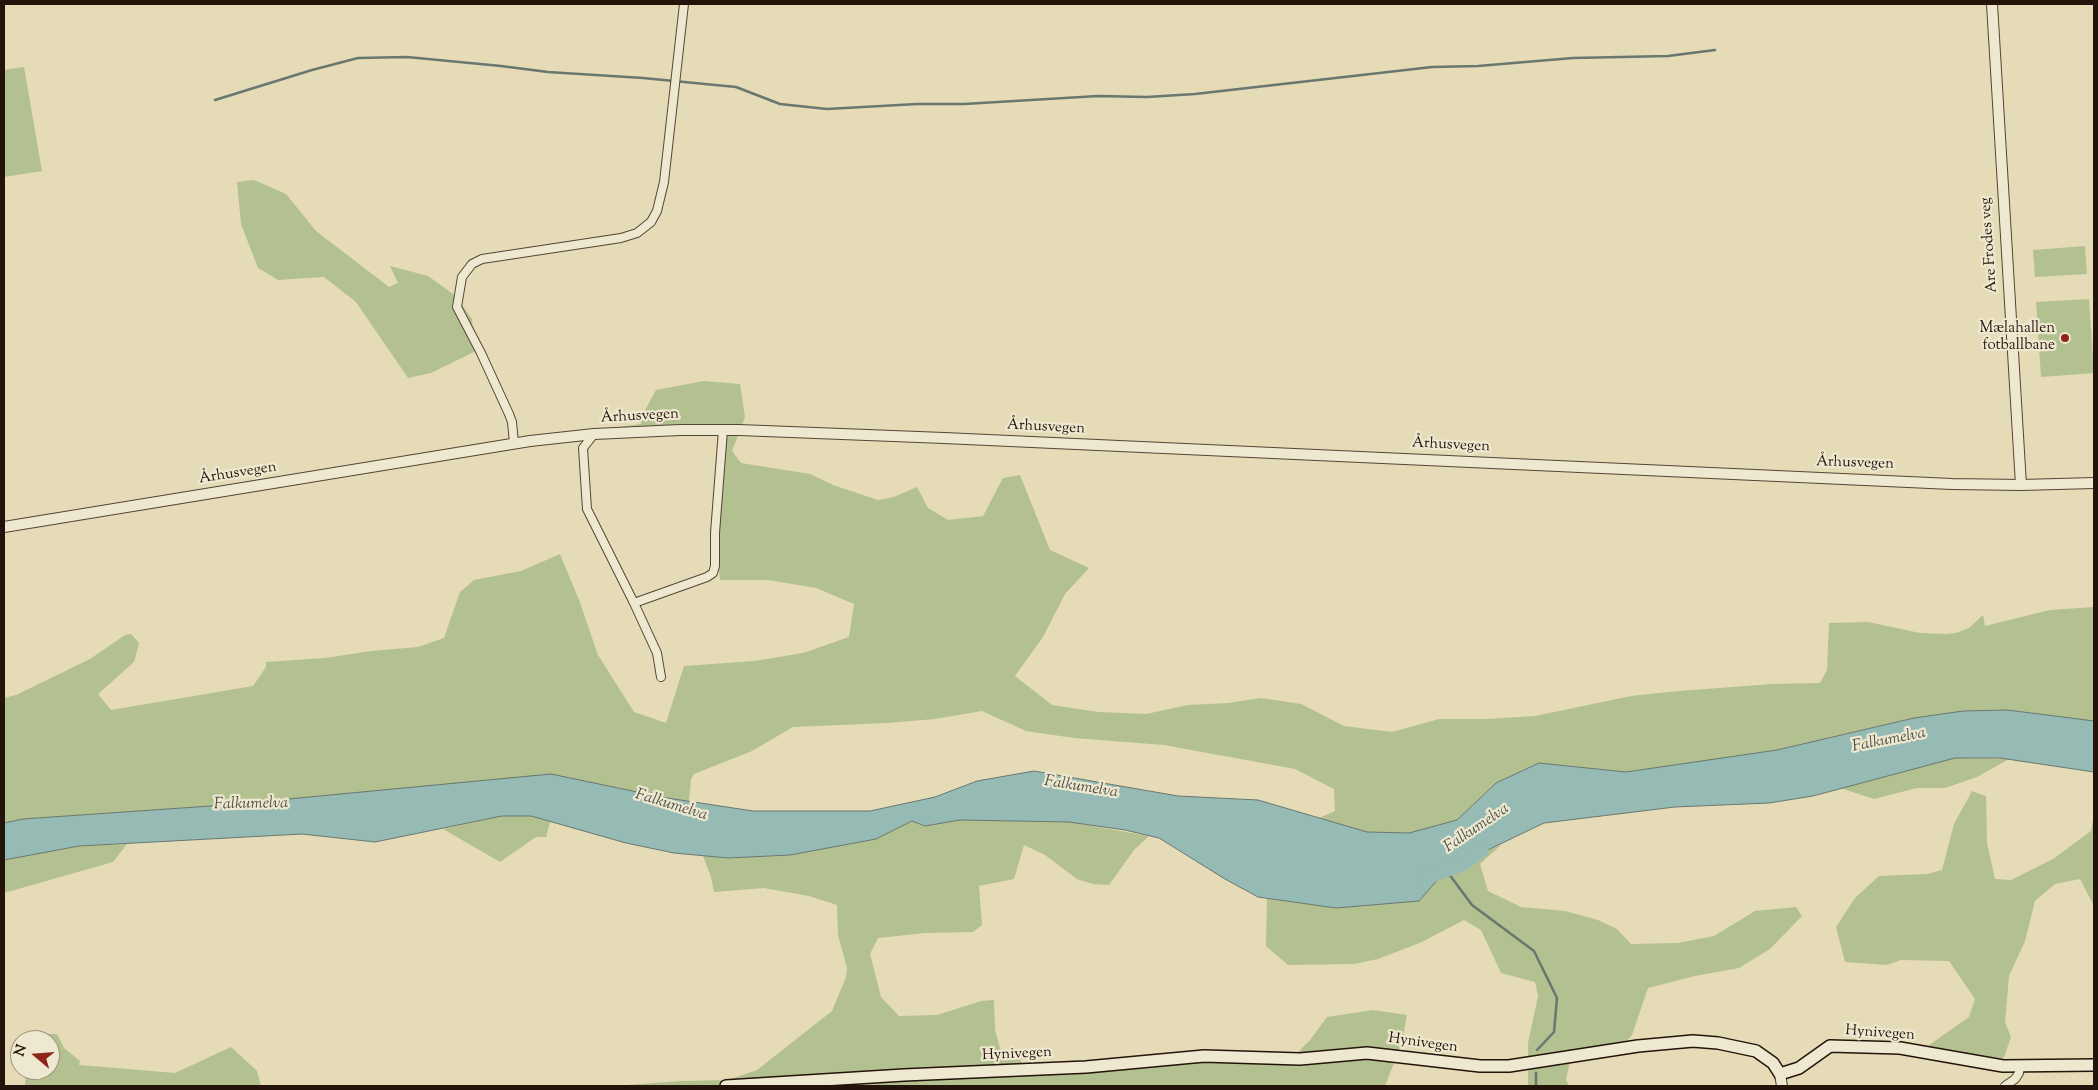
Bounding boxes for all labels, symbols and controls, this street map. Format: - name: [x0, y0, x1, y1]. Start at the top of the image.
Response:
- street label: Are Frodes veg: [1978, 197, 2002, 293]
- place label: Mælahallen fotballbane: [1980, 320, 2055, 355]
- marker: Mælahallen fotballbane: [2059, 332, 2071, 344]
- street label: Århusvegen: [601, 406, 679, 428]
- street label: Århusvegen: [1007, 417, 1085, 439]
- street label: Århusvegen: [1412, 435, 1490, 457]
- street label: Århusvegen: [1816, 454, 1894, 474]
- street label: Århusvegen: [198, 459, 278, 489]
- water label: Falkumelva: [1851, 724, 1927, 758]
- water label: Falkumelva: [1043, 773, 1119, 803]
- water label: Falkumelva: [633, 786, 709, 826]
- water label: Falkumelva: [214, 795, 288, 815]
- water label: Falkumelva: [1441, 800, 1513, 858]
- street label: Hynivegen: [1845, 1023, 1915, 1045]
- north arrow: [10, 1030, 60, 1080]
- street label: Hynivegen: [1387, 1030, 1459, 1058]
- text: N: [10, 1042, 33, 1059]
- street label: Hynivegen: [982, 1044, 1052, 1066]

